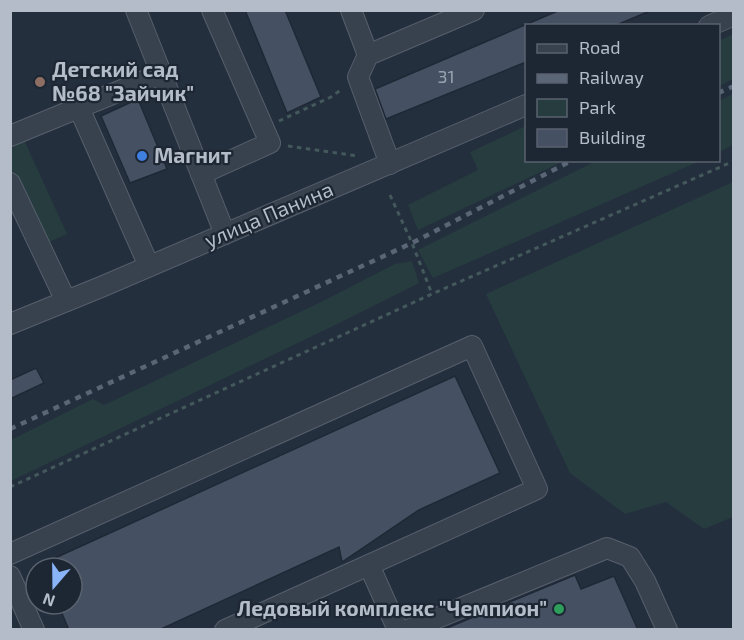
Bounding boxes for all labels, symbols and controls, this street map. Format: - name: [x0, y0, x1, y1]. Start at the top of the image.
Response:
- legend: [525, 24, 720, 162]
- text: Road: [579, 36, 620, 58]
- place label: Детский сад №68 "Зайчик": [52, 56, 194, 105]
- house number: 31: [437, 65, 455, 87]
- text: Railway: [579, 66, 644, 88]
- marker: Детский сад №68 "Зайчик": [33, 75, 47, 89]
- text: Park: [579, 96, 616, 118]
- text: Building: [579, 126, 646, 148]
- place label: Магнит: [154, 142, 232, 167]
- marker: Магнит: [135, 149, 149, 163]
- street label: улица Панина: [200, 175, 337, 253]
- north arrow: [24, 556, 84, 616]
- text: N: [40, 590, 57, 611]
- place label: Ледовый комплекс "Чемпион": [237, 595, 547, 620]
- marker: Ледовый комплекс "Чемпион": [552, 602, 566, 616]

